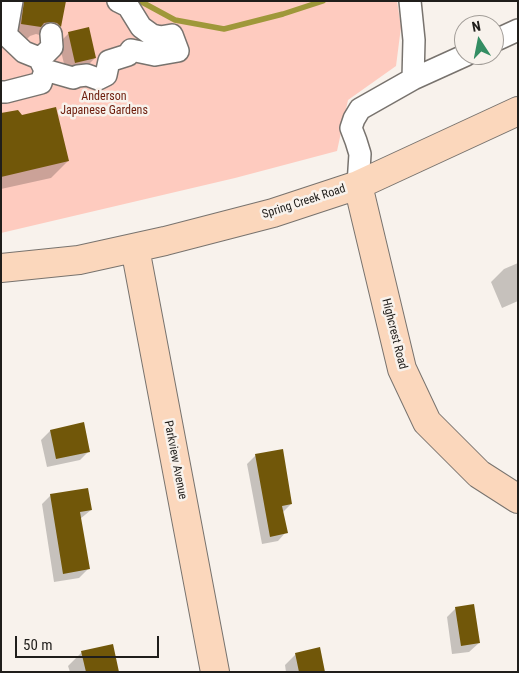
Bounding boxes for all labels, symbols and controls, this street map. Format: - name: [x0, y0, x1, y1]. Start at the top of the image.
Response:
- north arrow: [454, 15, 504, 65]
- text: N: [471, 18, 482, 35]
- park label: Anderson Japanese Gardens: [60, 90, 148, 118]
- street label: Spring Creek Road: [260, 182, 348, 222]
- street label: Highcrest Road: [378, 297, 410, 371]
- street label: Parkview Avenue: [160, 419, 190, 501]
- scale bar: [18, 626, 161, 658]
- text: 50 m: [23, 636, 53, 654]

